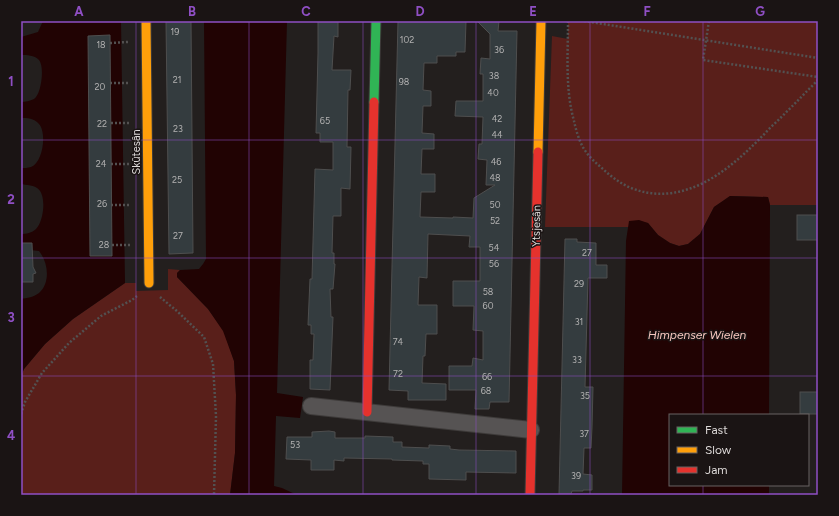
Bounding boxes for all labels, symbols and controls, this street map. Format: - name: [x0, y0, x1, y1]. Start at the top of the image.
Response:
- text: A: [74, 4, 84, 19]
- text: B: [188, 4, 196, 19]
- text: C: [301, 4, 311, 19]
- text: D: [415, 4, 425, 19]
- text: E: [529, 4, 537, 19]
- text: F: [643, 4, 651, 19]
- text: G: [755, 4, 765, 19]
- house number: 19: [171, 26, 179, 37]
- house number: 102: [400, 34, 414, 45]
- house number: 18: [96, 39, 106, 50]
- house number: 36: [494, 44, 504, 55]
- house number: 38: [489, 70, 500, 81]
- text: 1: [8, 74, 14, 89]
- house number: 21: [173, 74, 181, 85]
- house number: 98: [399, 76, 410, 87]
- house number: 20: [95, 81, 106, 92]
- house number: 40: [487, 87, 499, 98]
- house number: 42: [492, 113, 502, 124]
- house number: 65: [320, 115, 330, 126]
- house number: 22: [97, 118, 107, 129]
- house number: 23: [173, 123, 183, 134]
- street label: Skûtesân: [130, 129, 143, 175]
- house number: 44: [491, 129, 503, 140]
- house number: 46: [491, 156, 501, 167]
- house number: 24: [96, 158, 107, 169]
- house number: 48: [489, 172, 501, 183]
- house number: 25: [172, 174, 182, 185]
- text: 2: [7, 192, 15, 207]
- house number: 26: [97, 198, 107, 209]
- house number: 50: [490, 199, 501, 210]
- street label: Ytsjesân: [530, 205, 543, 247]
- house number: 52: [490, 215, 500, 226]
- house number: 27: [173, 230, 183, 241]
- house number: 28: [99, 239, 110, 250]
- house number: 54: [489, 242, 500, 253]
- house number: 27: [582, 247, 592, 258]
- house number: 56: [489, 258, 499, 269]
- house number: 29: [574, 278, 584, 289]
- house number: 58: [483, 286, 494, 297]
- house number: 60: [483, 300, 494, 311]
- text: 3: [7, 310, 15, 325]
- house number: 31: [575, 316, 583, 327]
- water label: Himpenser Wielen: [648, 328, 747, 342]
- house number: 74: [393, 336, 404, 347]
- house number: 33: [572, 354, 582, 365]
- house number: 72: [393, 368, 403, 379]
- house number: 66: [482, 371, 492, 382]
- house number: 68: [481, 385, 492, 396]
- house number: 35: [580, 390, 590, 401]
- legend: [669, 414, 809, 486]
- text: Fast: [705, 423, 728, 437]
- text: 4: [7, 428, 15, 443]
- house number: 37: [579, 428, 589, 439]
- house number: 53: [290, 439, 300, 450]
- text: Slow: [705, 443, 732, 457]
- text: Jam: [705, 463, 728, 477]
- house number: 39: [571, 470, 581, 481]

